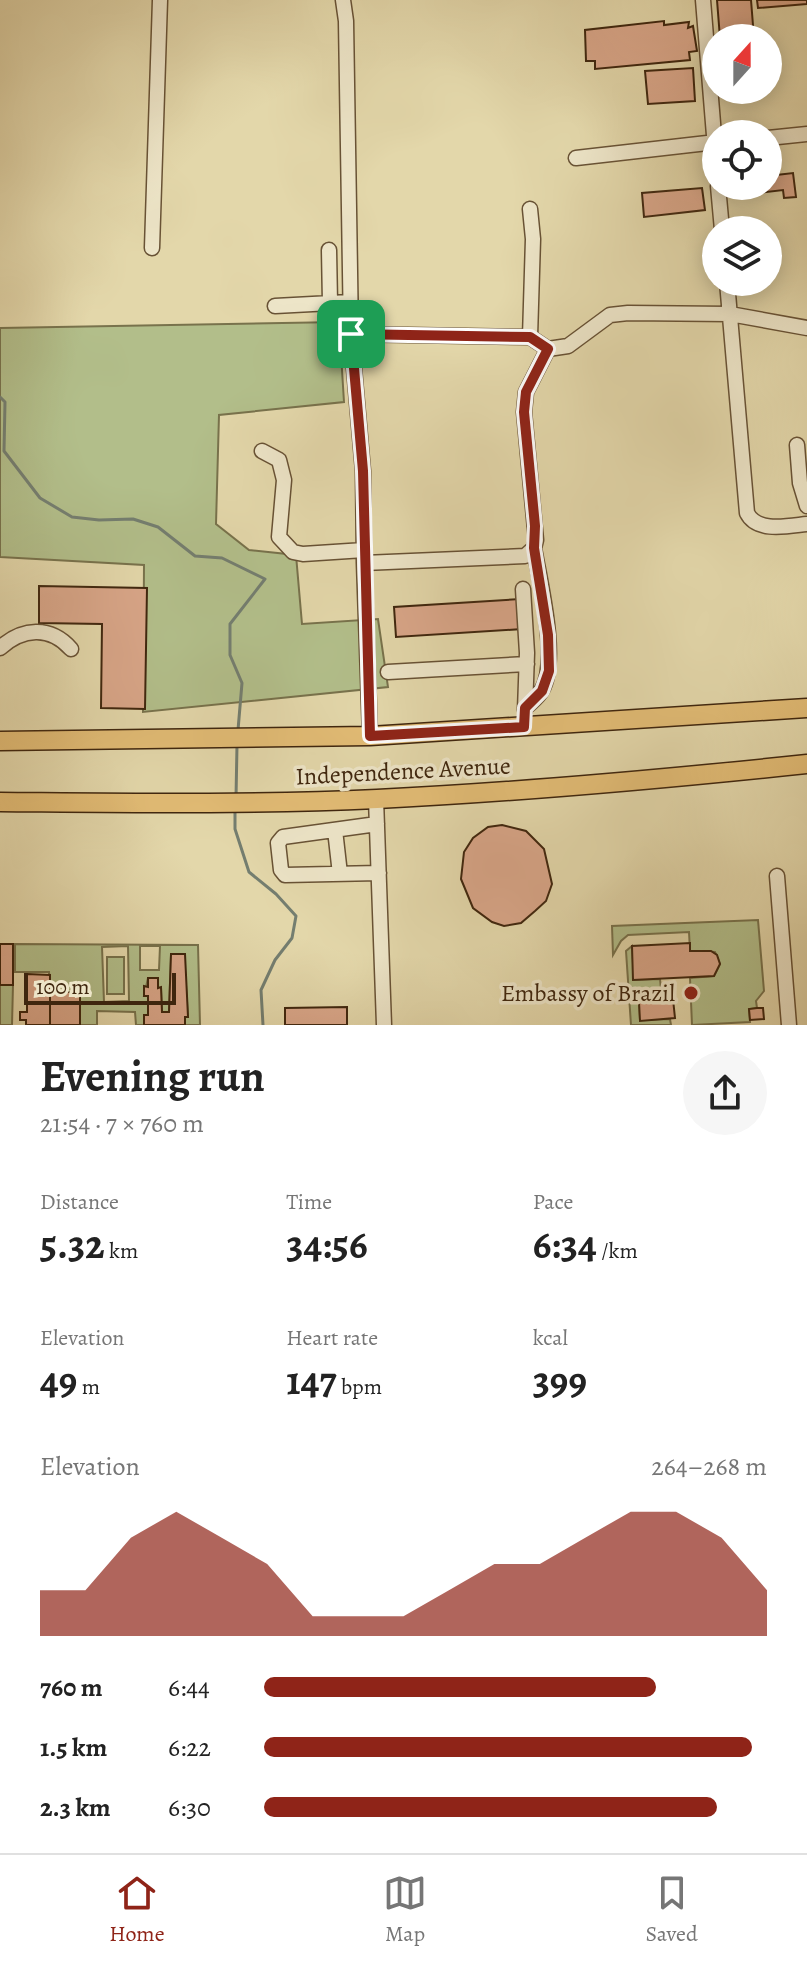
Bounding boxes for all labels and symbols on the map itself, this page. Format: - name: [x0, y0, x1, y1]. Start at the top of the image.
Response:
- north arrow: [702, 24, 782, 104]
- pin: [317, 300, 385, 368]
- street label: Independence Avenue: [295, 749, 511, 793]
- scale bar: [24, 969, 176, 1005]
- place label: Embassy of Brazil: [501, 977, 675, 1009]
- marker: Embassy of Brazil: [682, 984, 700, 1002]

